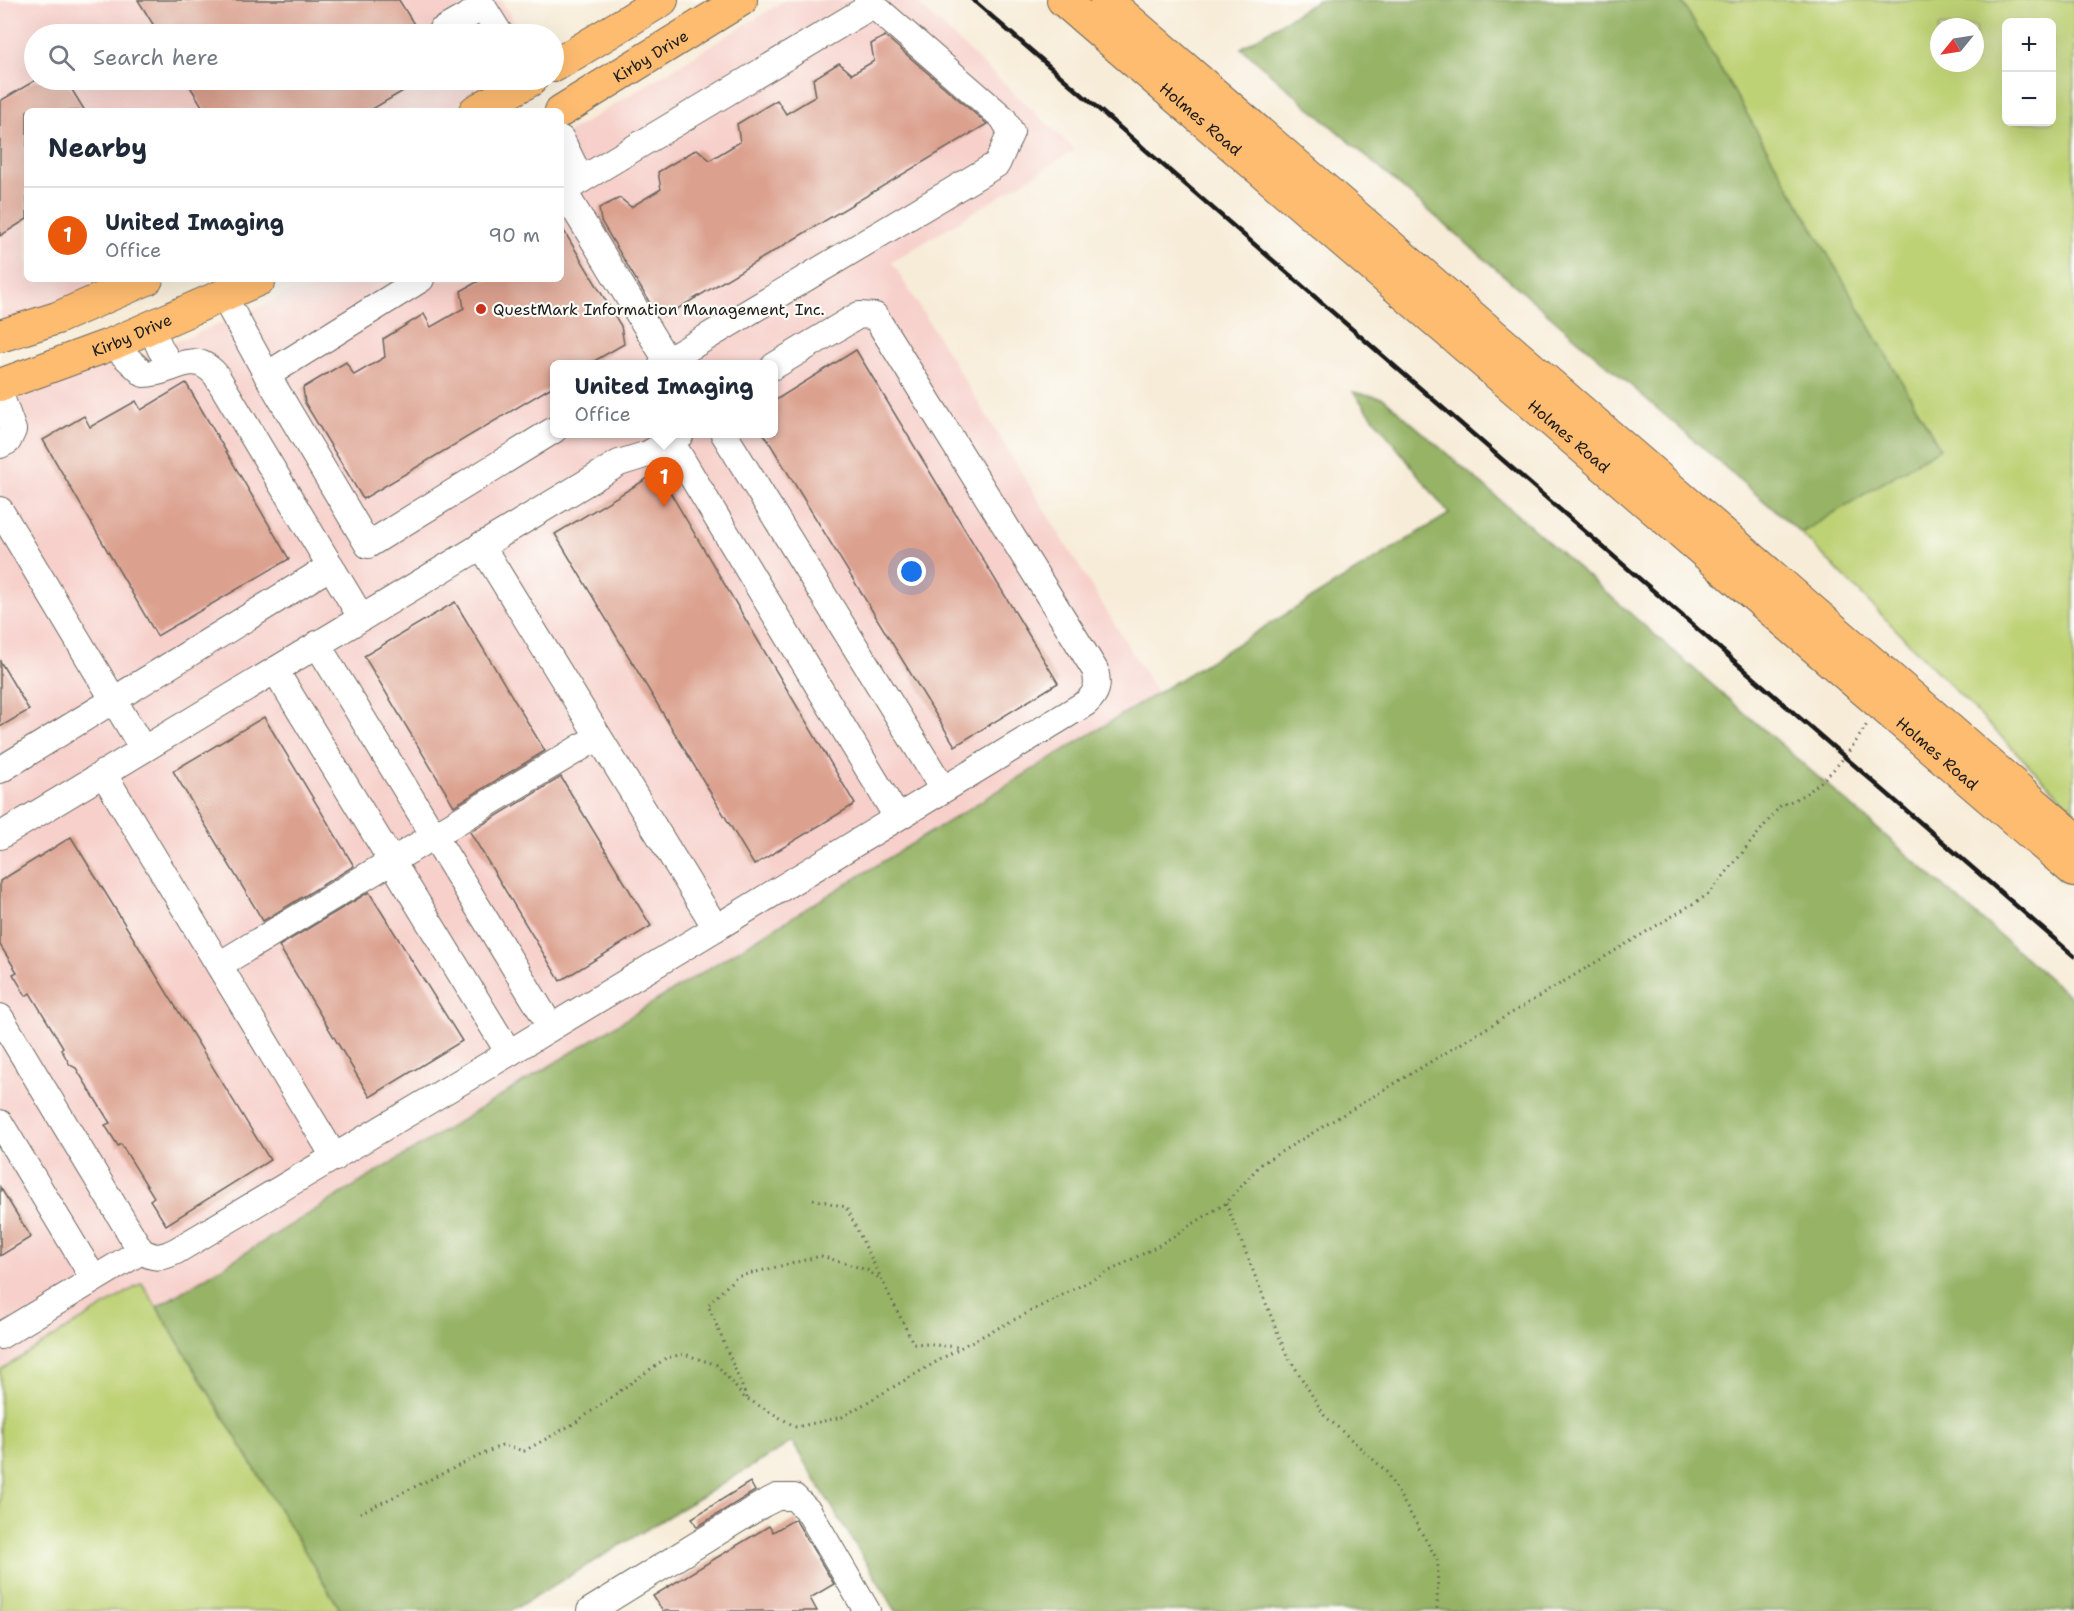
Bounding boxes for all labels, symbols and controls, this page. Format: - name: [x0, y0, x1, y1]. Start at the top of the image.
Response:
- north arrow: [1930, 18, 1984, 72]
- map controls: [2002, 18, 2056, 126]
- button: +: [2002, 18, 2056, 72]
- search box: [24, 24, 564, 90]
- street label: Kirby Drive: [609, 25, 692, 87]
- icon: search: [45, 41, 78, 74]
- text: Search here: [93, 43, 219, 72]
- button: −: [2002, 72, 2056, 126]
- street label: Holmes Road: [1155, 77, 1246, 160]
- text: Nearby: [48, 130, 147, 165]
- text: United Imaging: [105, 208, 284, 237]
- text: 1: [63, 222, 72, 248]
- text: 90 m: [488, 222, 540, 248]
- text: Office: [105, 237, 161, 263]
- place label: QuestMark Information Management, Inc.: [493, 299, 825, 320]
- marker: QuestMark Information Management, Inc.: [474, 302, 488, 316]
- street label: Kirby Drive: [89, 309, 175, 361]
- popup: [550, 360, 778, 438]
- text: United Imaging: [574, 372, 754, 401]
- street label: Holmes Road: [1524, 395, 1615, 477]
- text: Office: [574, 401, 631, 427]
- pin: 1: [644, 458, 684, 507]
- your location: [897, 557, 926, 586]
- street label: Holmes Road: [1892, 712, 1983, 795]

